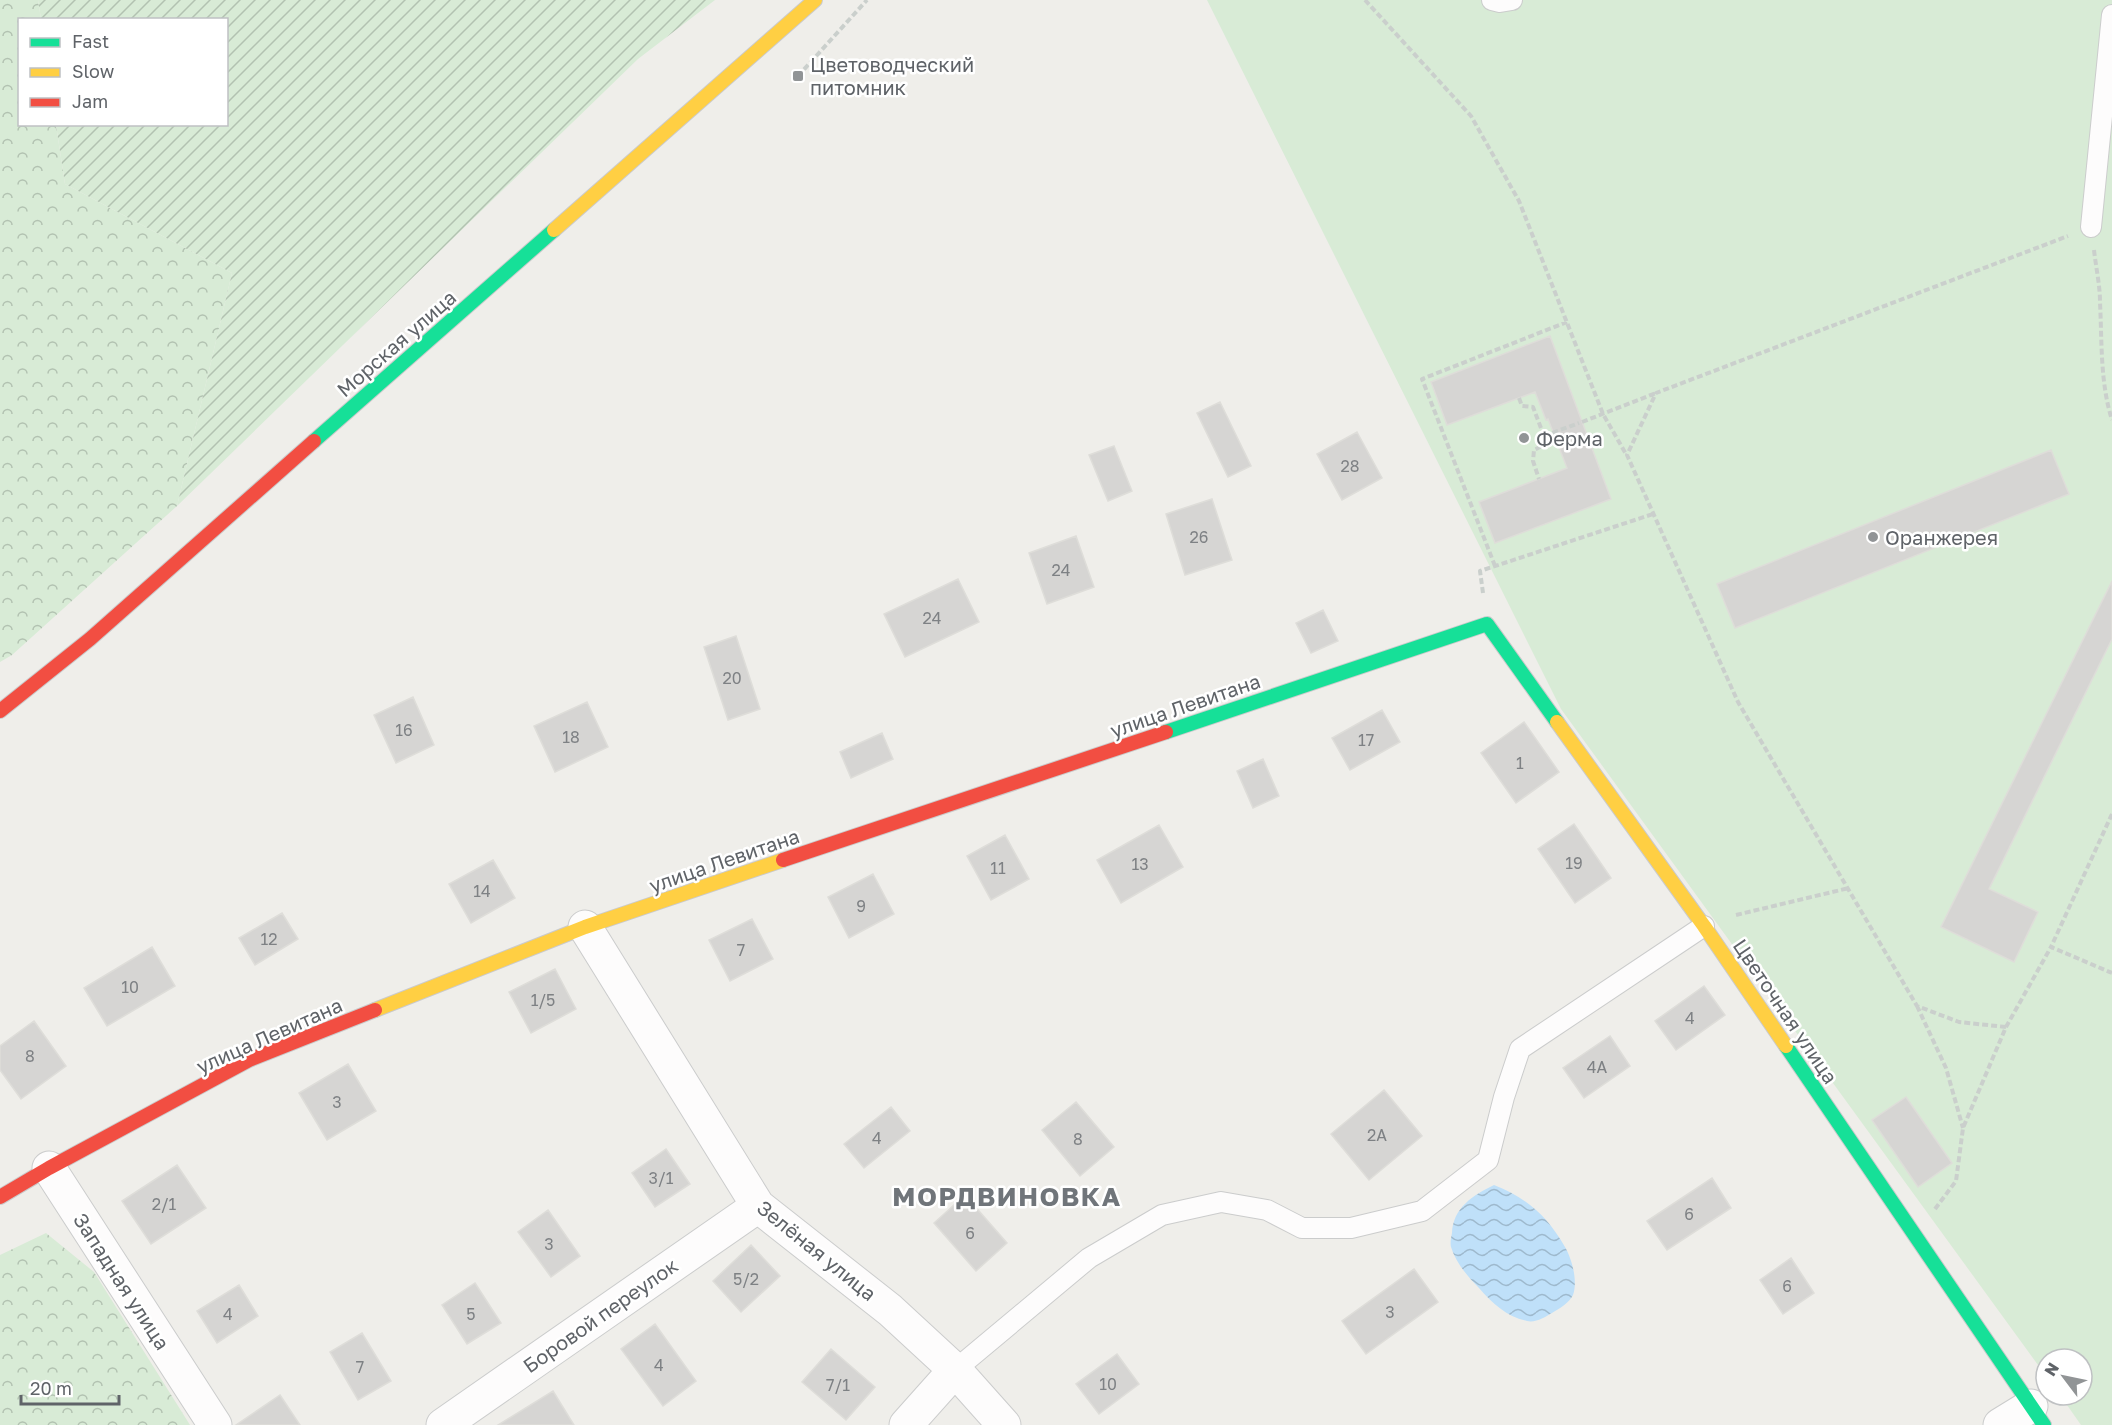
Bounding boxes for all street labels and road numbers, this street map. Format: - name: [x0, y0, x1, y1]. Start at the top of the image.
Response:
- street label: Морская улица: [332, 285, 460, 401]
- street label: улица Левитана: [1107, 668, 1263, 742]
- street label: улица Левитана: [646, 823, 802, 897]
- street label: Цветочная улица: [1729, 934, 1843, 1088]
- street label: улица Левитана: [192, 992, 346, 1078]
- street label: Зелёная улица: [753, 1195, 881, 1305]
- street label: Западная улица: [69, 1208, 175, 1354]
- street label: Боровой переулок: [518, 1253, 682, 1377]

